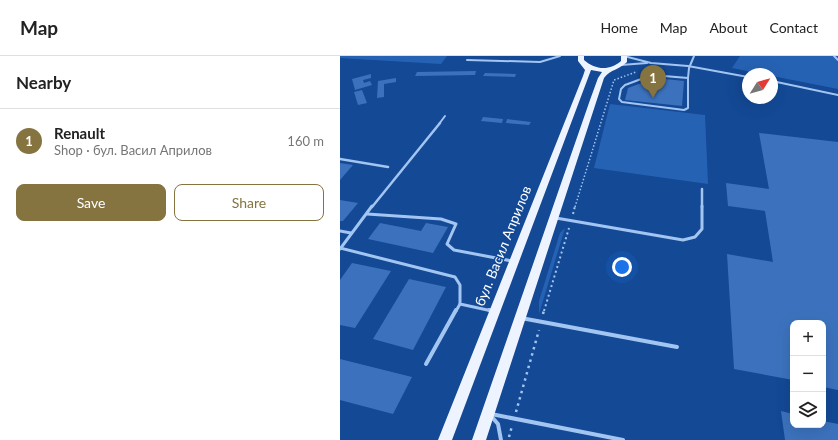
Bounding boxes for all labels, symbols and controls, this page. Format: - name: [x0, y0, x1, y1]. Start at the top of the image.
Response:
- text: Map: [20, 16, 58, 39]
- text: Home: [600, 19, 638, 36]
- text: Map: [660, 19, 687, 36]
- text: About: [709, 19, 747, 36]
- text: Contact: [769, 19, 818, 36]
- pin: 1: [640, 65, 666, 98]
- north arrow: [742, 68, 778, 104]
- text: Nearby: [16, 72, 71, 93]
- text: Renault: [54, 124, 105, 142]
- text: 1: [25, 133, 33, 149]
- text: 160 m: [287, 133, 324, 149]
- text: Shop · бул. Васил Априлов: [54, 142, 212, 158]
- street label: бул. Васил Априлов: [471, 183, 534, 308]
- button: Save: [16, 184, 166, 221]
- button: Share: [174, 184, 324, 221]
- your location: [612, 257, 632, 277]
- map controls: [790, 320, 826, 428]
- button: +: [790, 320, 826, 356]
- button: −: [790, 356, 826, 392]
- button: layers: [790, 392, 826, 428]

